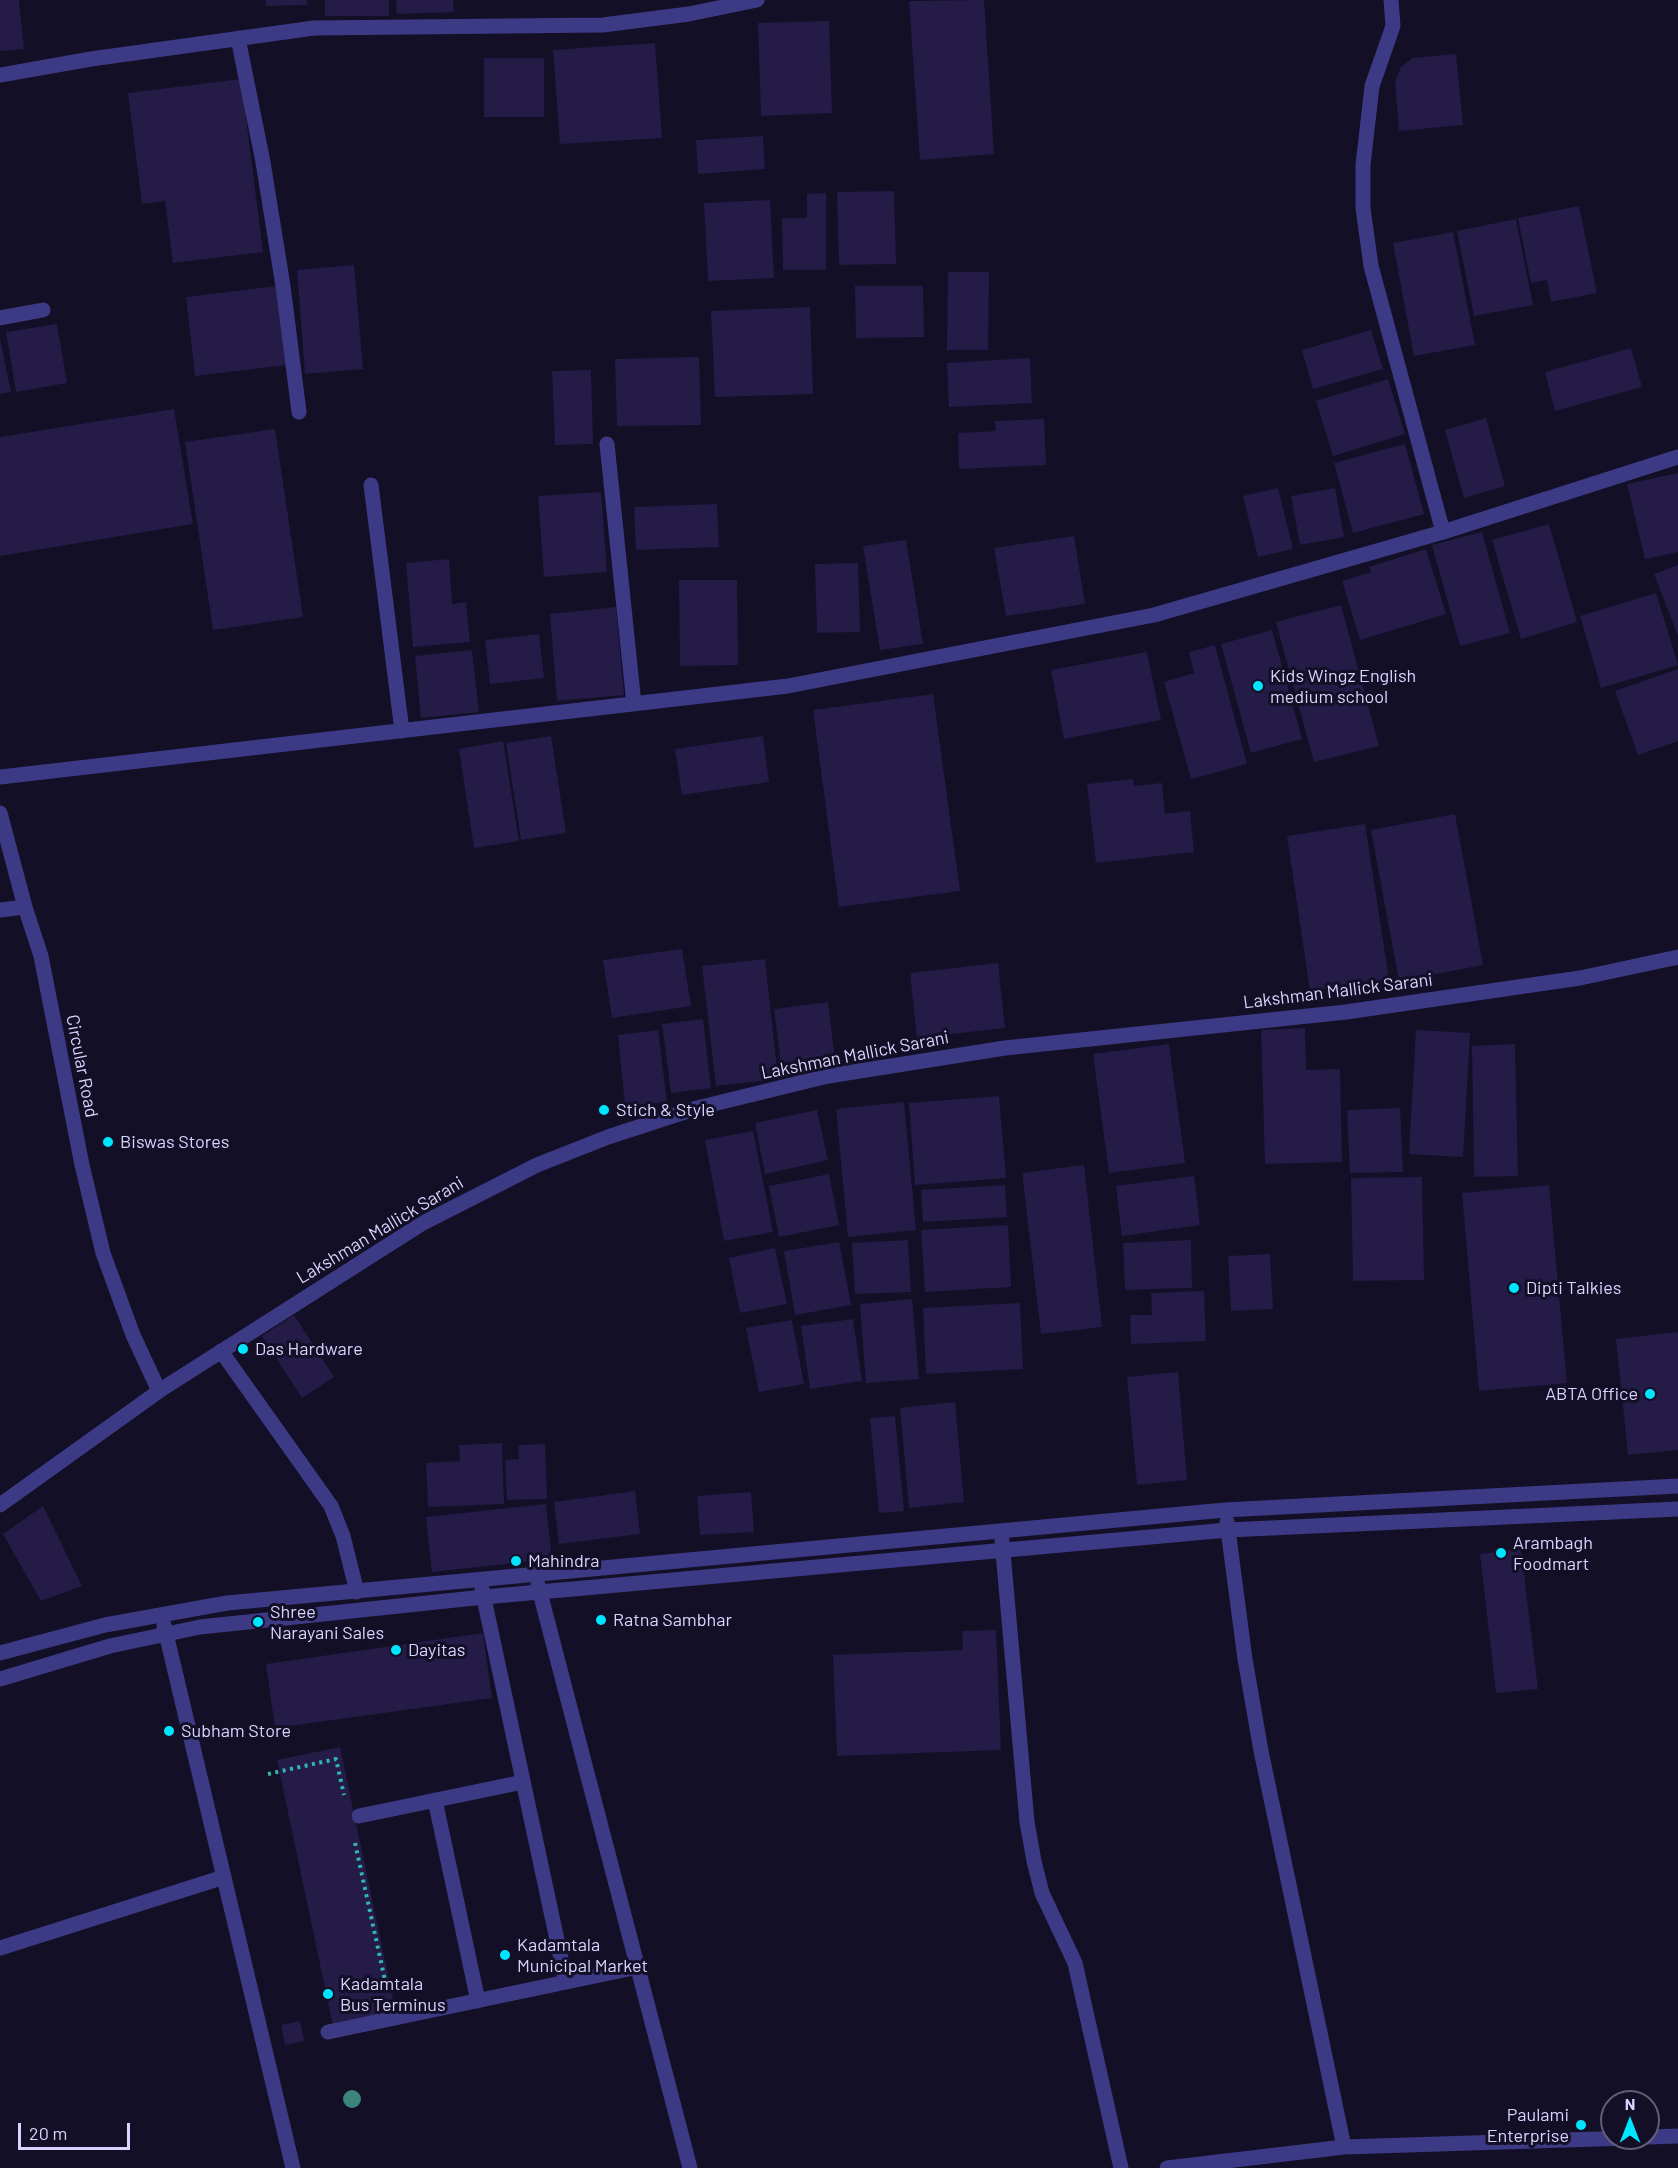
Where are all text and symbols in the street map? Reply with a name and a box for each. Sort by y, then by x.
place label: Kids Wingz English medium school [1270,665,1416,708]
marker: Kids Wingz English medium school [1251,679,1265,693]
street label: Lakshman Mallick Sarani [1242,969,1434,1013]
street label: Circular Road [61,1013,103,1119]
street label: Lakshman Mallick Sarani [759,1026,951,1084]
place label: Stich & Style [616,1099,715,1121]
marker: Stich & Style [597,1103,611,1117]
place label: Biswas Stores [120,1131,229,1153]
marker: Biswas Stores [101,1135,115,1149]
street label: Lakshman Mallick Sarani [293,1172,467,1288]
place label: Dipti Talkies [1526,1277,1621,1299]
marker: Dipti Talkies [1507,1281,1521,1295]
place label: Das Hardware [255,1338,363,1360]
marker: Das Hardware [236,1342,250,1356]
place label: ABTA Office [1545,1383,1638,1405]
marker: ABTA Office [1643,1387,1657,1401]
place label: Arambagh Foodmart [1513,1532,1593,1574]
marker: Arambagh Foodmart [1494,1546,1508,1560]
place label: Mahindra [528,1550,599,1572]
marker: Mahindra [509,1554,523,1568]
place label: Shree Narayani Sales [270,1601,384,1644]
place label: Ratna Sambhar [613,1609,732,1631]
marker: Ratna Sambhar [594,1613,608,1627]
marker: Shree Narayani Sales [251,1615,265,1629]
place label: Dayitas [408,1639,465,1661]
marker: Dayitas [389,1643,403,1657]
place label: Subham Store [181,1720,291,1742]
marker: Subham Store [162,1724,176,1738]
place label: Kadamtala Municipal Market [517,1934,648,1976]
marker: Kadamtala Municipal Market [498,1948,512,1962]
place label: Kadamtala Bus Terminus [340,1973,446,2016]
marker: Kadamtala Bus Terminus [321,1987,335,2001]
north arrow [1600,2090,1660,2150]
text: N [1625,2094,1635,2113]
place label: Paulami Enterprise [1487,2104,1569,2146]
scale bar [21,2111,134,2149]
marker: Paulami Enterprise [1574,2118,1588,2132]
text: 20 m [29,2122,67,2144]

